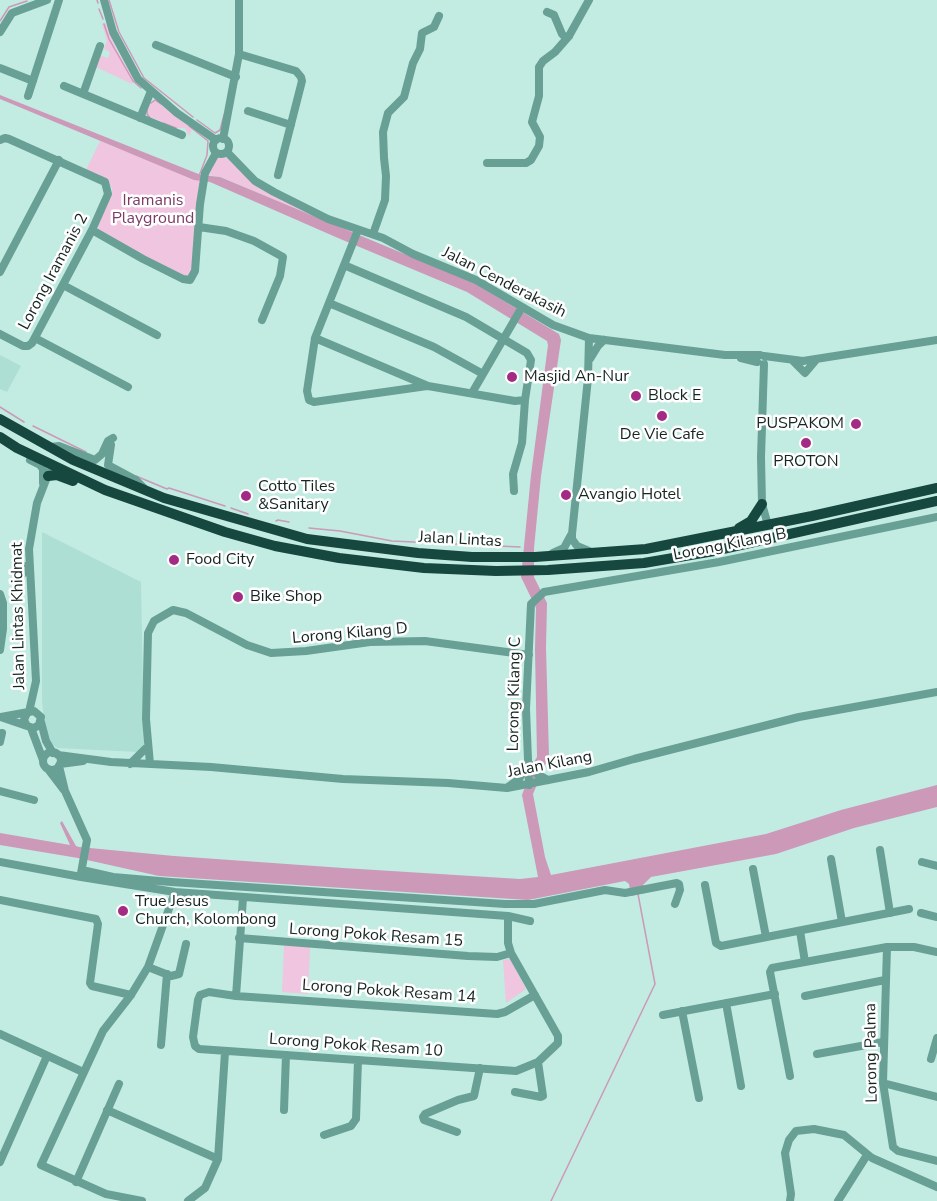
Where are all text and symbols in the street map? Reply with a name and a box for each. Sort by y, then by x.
park label: Iramanis Playground [112,191,194,229]
street label: Lorong Iramanis 2 [15,210,93,334]
street label: Jalan Cenderakasih [439,243,569,323]
place label: Masjid An-Nur [524,367,629,387]
marker: Masjid An-Nur [505,370,519,384]
place label: Block E [648,386,701,406]
marker: Block E [629,389,643,403]
marker: De Vie Cafe [655,409,669,423]
place label: PUSPAKOM [756,414,844,434]
marker: PUSPAKOM [849,417,863,431]
place label: De Vie Cafe [620,425,704,445]
marker: PROTON [799,436,813,450]
place label: PROTON [773,452,839,472]
place label: Cotto Tiles &Sanitary [258,477,335,515]
place label: Avangio Hotel [578,485,681,505]
marker: Avangio Hotel [559,488,573,502]
marker: Cotto Tiles &Sanitary [239,489,253,503]
street label: Lorong Kilang B [672,525,788,565]
street label: Jalan Lintas [418,528,502,552]
street label: Jalan Lintas Khidmat [8,542,30,690]
place label: Food City [186,550,254,570]
marker: Food City [167,553,181,567]
place label: Bike Shop [250,587,322,607]
marker: Bike Shop [231,590,245,604]
street label: Lorong Kilang D [291,619,409,649]
street label: Lorong Kilang C [504,636,526,752]
street label: Jalan Kilang [506,747,594,783]
place label: True Jesus Church, Kolombong [135,892,276,930]
marker: True Jesus Church, Kolombong [116,904,130,918]
street label: Lorong Pokok Resam 15 [288,920,464,952]
street label: Lorong Pokok Resam 14 [301,976,477,1008]
street label: Lorong Palma [862,1003,882,1103]
street label: Lorong Pokok Resam 10 [268,1030,444,1062]

